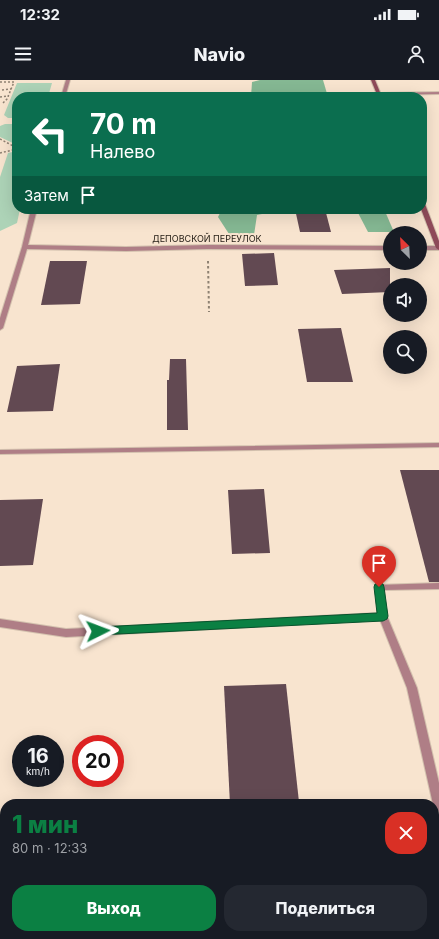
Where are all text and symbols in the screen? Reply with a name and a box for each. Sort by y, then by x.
text: 12:32 [20,5,60,24]
icon: menu [12,43,34,65]
icon: person [405,43,427,65]
text: Navio [194,44,245,65]
text: 70 m [90,107,157,141]
icon: left [24,108,76,160]
text: Налево [90,141,155,162]
icon: arrive [77,184,99,206]
text: Затем [24,186,69,205]
north arrow [383,226,427,270]
map controls [383,226,427,374]
street label: ДЕПОВСКОЙ ПЕРЕУЛОК [152,232,262,244]
button: sound [383,278,427,322]
button: search [383,330,427,374]
pin [362,546,396,587]
icon: arrive [368,552,390,574]
position arrow [77,610,119,652]
speed limit sign: 20 [72,735,124,787]
text: 16 [27,744,49,768]
text: km/h [26,765,50,777]
text: 1 мин [12,810,78,839]
button: close [385,812,427,854]
text: 80 m · 12:33 [12,840,87,856]
button: Выход [12,885,216,931]
button: Поделиться [224,885,427,931]

